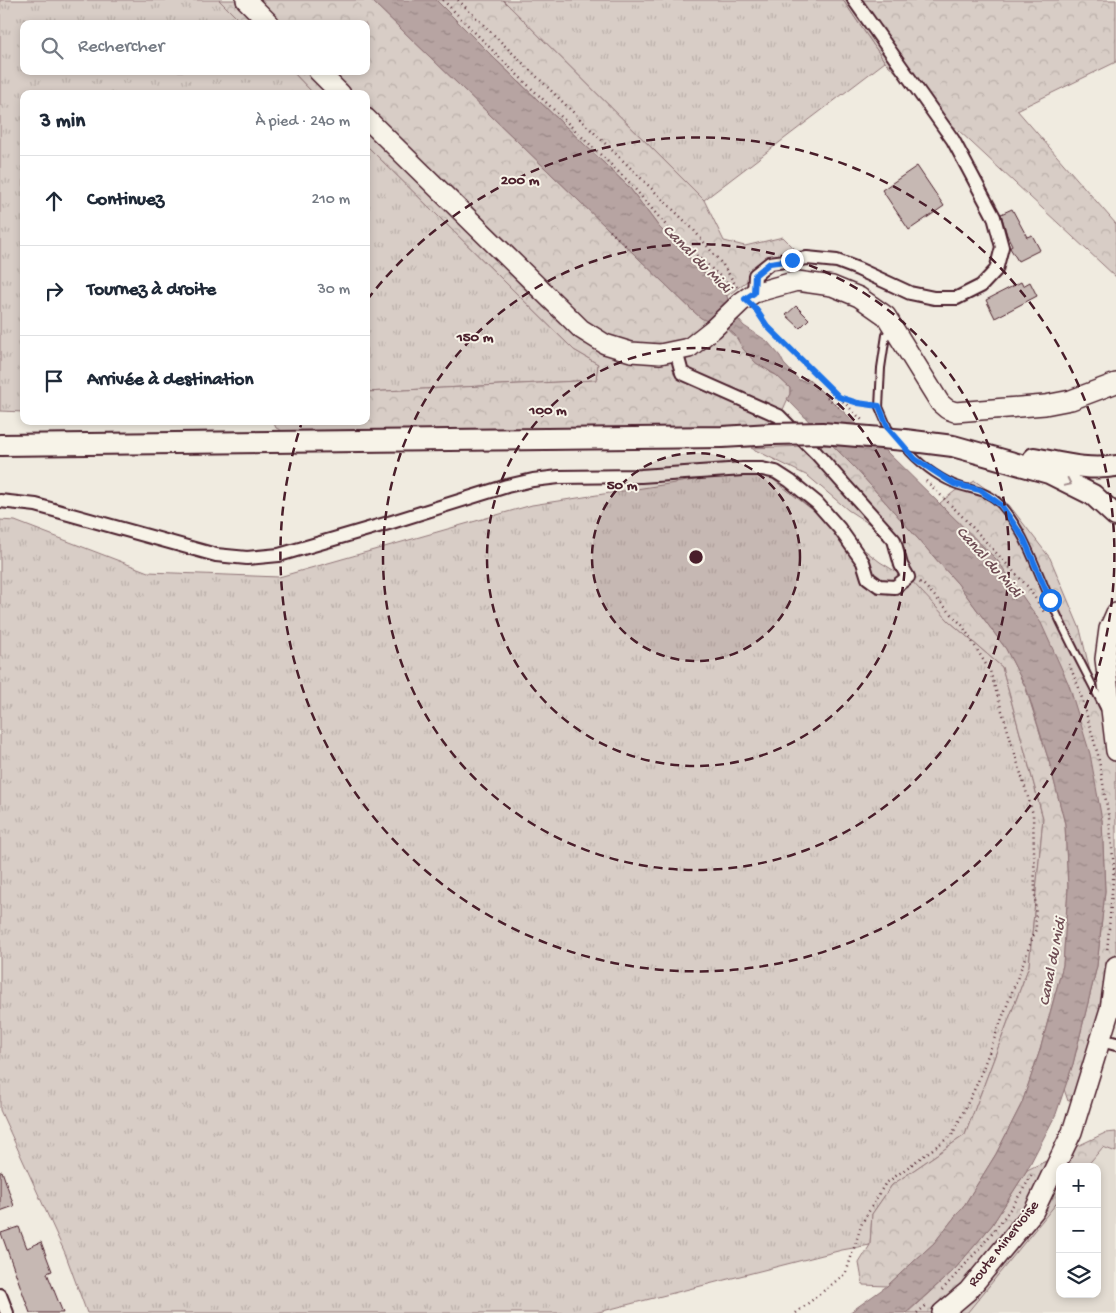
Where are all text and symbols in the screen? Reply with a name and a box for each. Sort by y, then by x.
search box [20,20,370,75]
icon: search [38,34,66,62]
text: Rechercher [78,36,164,59]
text: 3 min [40,110,85,135]
text: À pied · 240 m [256,113,350,132]
text: 200 m [501,172,540,190]
icon: ahead [40,187,68,215]
text: Continuez [87,189,164,212]
text: 210 m [311,191,350,210]
water label: Canal du Midi [658,222,735,299]
route end [781,249,804,272]
icon: right [40,277,68,305]
text: Tournez à droite [87,279,216,302]
text: 30 m [317,281,350,300]
text: 150 m [456,329,494,347]
icon: arrive [40,367,68,395]
text: Arrivée à destination [87,369,253,392]
text: 100 m [528,402,567,420]
text: 50 m [607,477,638,495]
one-way arrow [1063,477,1072,487]
water label: Canal du Midi [951,523,1026,604]
centre of rings [687,548,705,566]
route start [1039,589,1062,612]
water label: Canal du Midi [1036,915,1072,1008]
map controls [1056,1163,1101,1298]
button: + [1056,1163,1101,1208]
street label: Route Minervoise [965,1197,1044,1291]
button: − [1056,1208,1101,1253]
button: layers [1056,1253,1101,1298]

